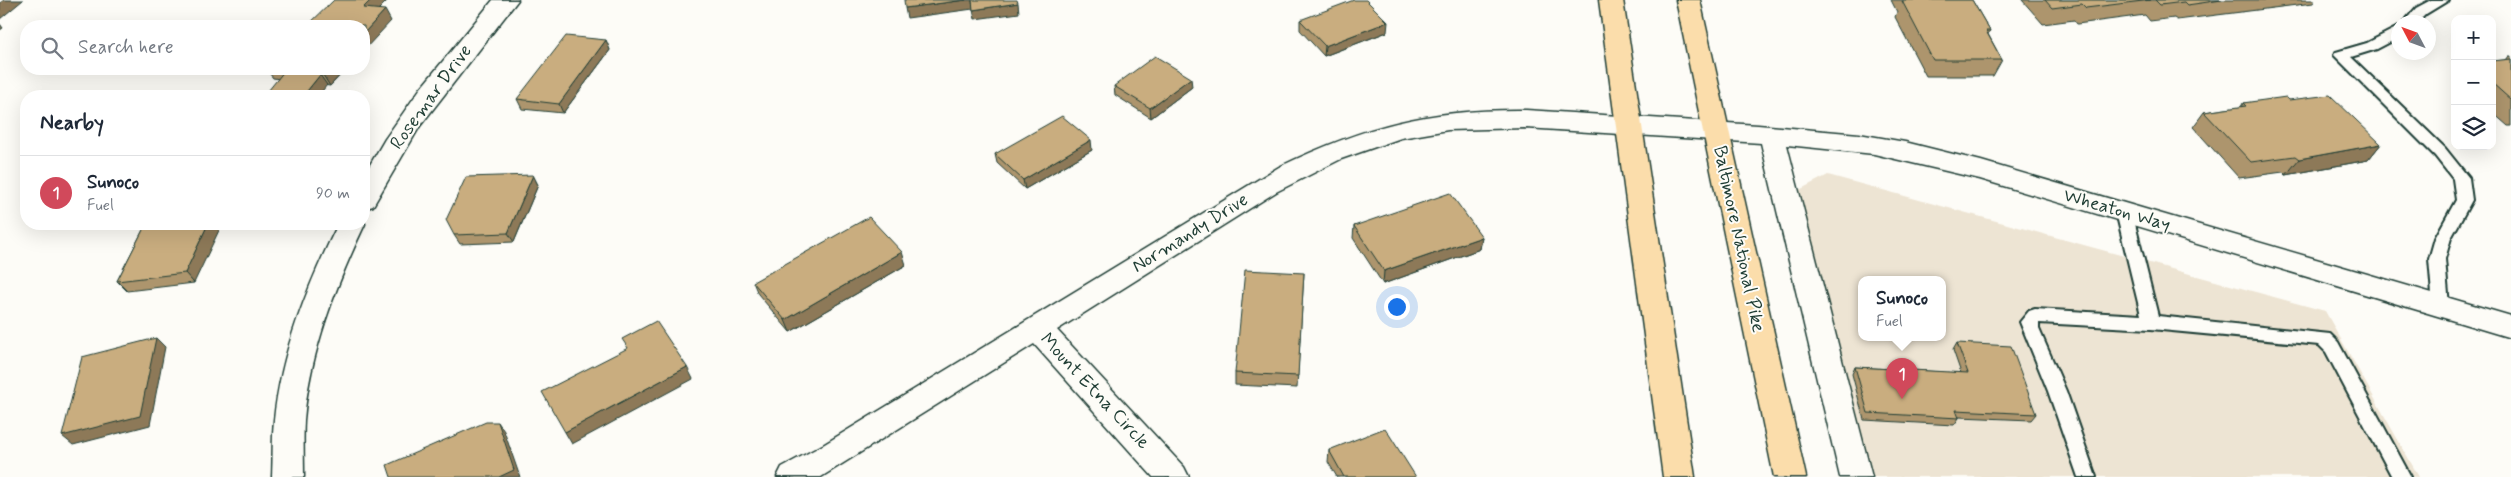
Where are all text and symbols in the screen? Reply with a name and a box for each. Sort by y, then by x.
north arrow [2391,15,2436,60]
map controls [2451,15,2496,150]
button: + [2451,15,2496,60]
search box [20,20,370,75]
icon: search [38,34,66,62]
text: Search here [78,35,174,60]
street label: Rosemar Drive [384,39,478,155]
button: − [2451,60,2496,105]
button: layers [2451,105,2496,150]
text: Nearby [40,109,104,137]
street label: Baltimore National Pike [1707,144,1771,334]
text: Sunoco [87,170,139,195]
text: 1 [52,183,60,204]
text: 90 m [316,183,350,204]
street label: Wheaton Way [2061,183,2173,237]
street label: Normandy Drive [1127,187,1253,279]
text: Fuel [87,195,114,216]
popup [1858,276,1946,341]
text: Sunoco [1876,286,1928,311]
your location [1384,294,1410,320]
text: Fuel [1876,311,1903,332]
street label: Mount Etna Circle [1034,327,1156,455]
pin: 1 [1886,358,1918,399]

